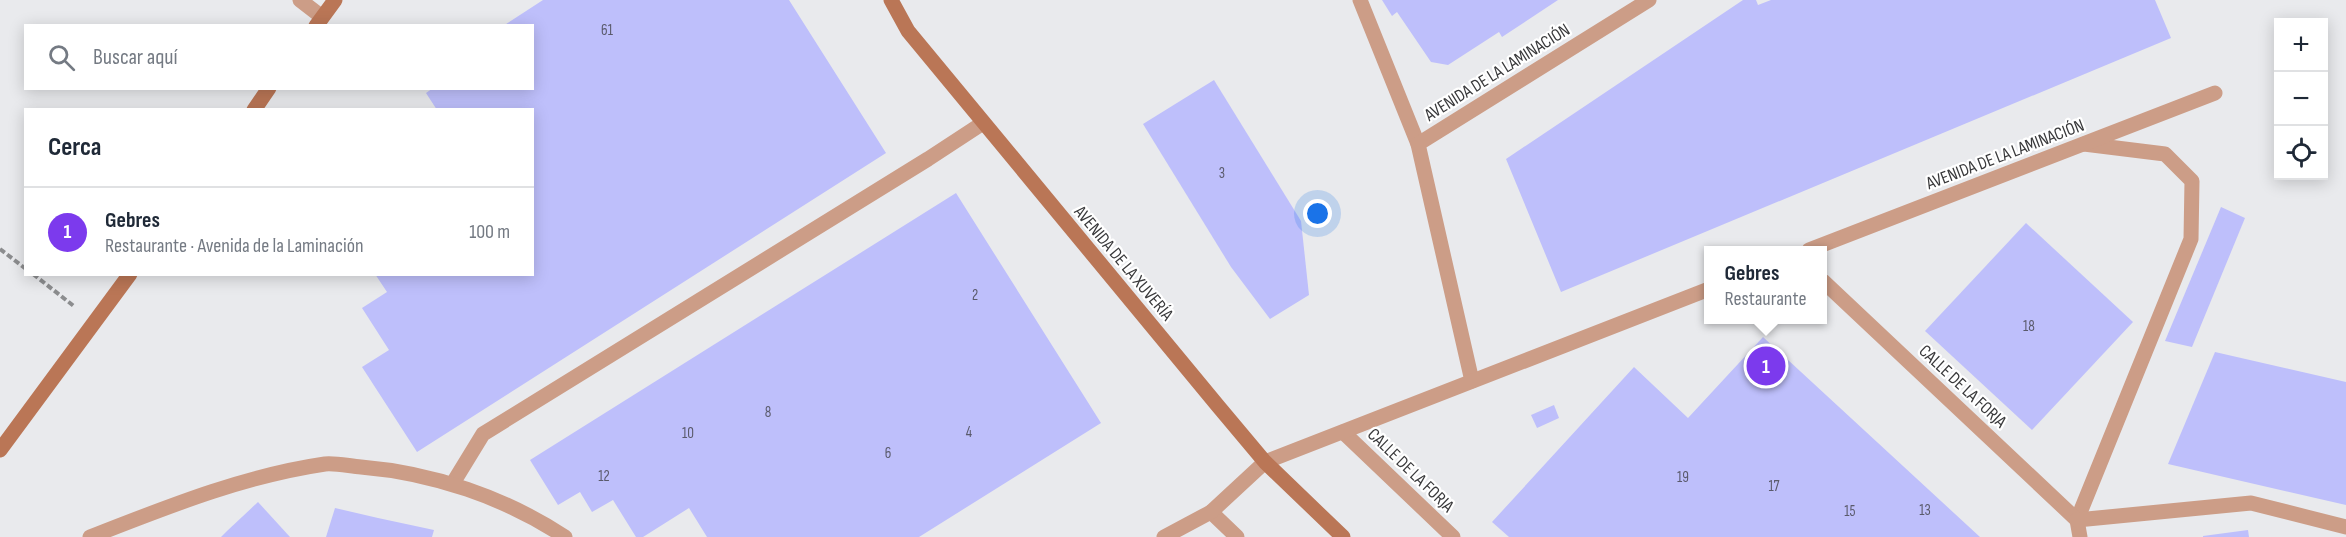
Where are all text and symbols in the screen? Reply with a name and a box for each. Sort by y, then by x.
map controls [2274,18,2328,180]
button: + [2274,18,2328,72]
street label: AVENIDA DE LA LAMINACIÓN [1420,19,1574,126]
house number: 61 [601,21,614,40]
search box [24,24,534,90]
icon: search [45,41,78,74]
text: Buscar aquí [93,44,178,71]
button: − [2274,72,2328,126]
street label: AVENIDA DE LA LAMINACIÓN [1922,115,2087,195]
button: locate [2274,126,2328,180]
text: Cerca [48,132,101,163]
house number: 3 [1219,164,1225,183]
your location [1303,199,1332,228]
street label: AVENIDA DE LA XUVERÍA [1069,201,1178,325]
text: Gebres [105,207,160,234]
text: 1 [64,220,71,244]
text: 100 m [469,220,510,244]
text: Restaurante · Avenida de la Laminación [105,234,364,258]
popup [1704,246,1827,324]
text: Gebres [1724,260,1779,287]
house number: 2 [972,286,978,305]
text: Restaurante [1724,287,1807,311]
house number: 18 [2023,317,2035,336]
street label: CALLE DE LA FORJA [1915,340,2011,432]
pin: 1 [1746,344,1786,388]
house number: 8 [765,403,771,422]
house number: 4 [966,423,972,442]
house number: 10 [682,424,694,443]
street label: CALLE DE LA FORJA [1363,424,1458,517]
house number: 6 [885,444,891,463]
house number: 12 [598,467,610,486]
house number: 19 [1677,468,1689,487]
house number: 17 [1768,477,1780,496]
house number: 13 [1919,501,1931,520]
house number: 15 [1844,502,1856,521]

